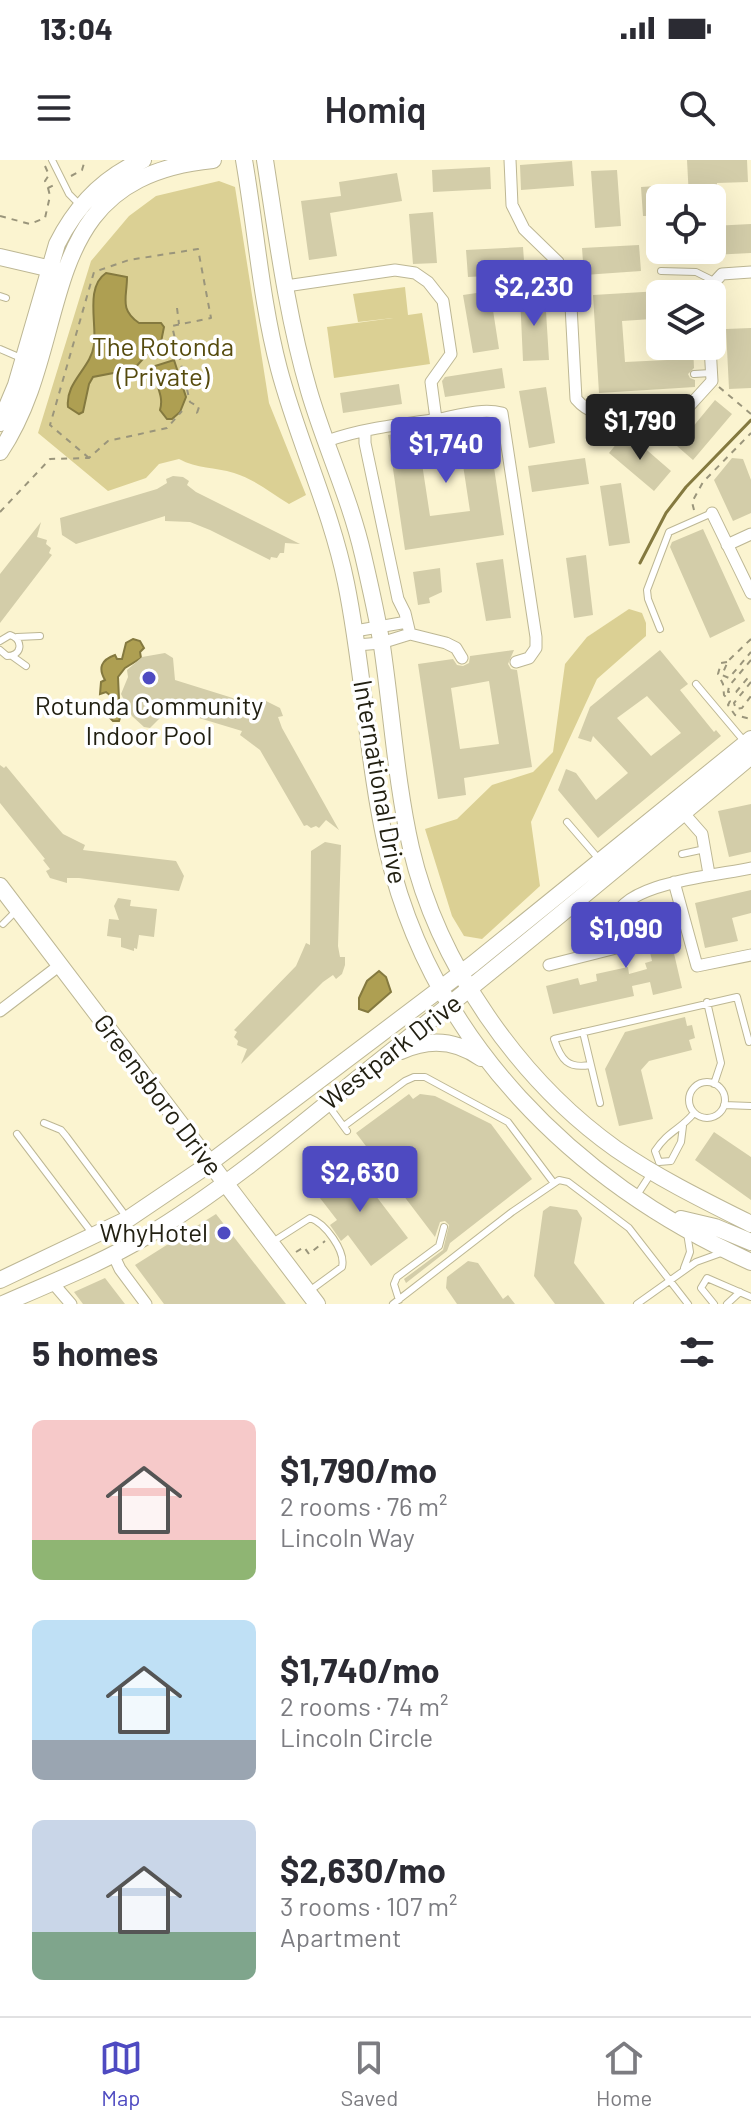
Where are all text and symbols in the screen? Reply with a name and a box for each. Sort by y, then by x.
text: 13:04 [40,10,113,46]
icon: menu [32,86,76,130]
icon: search [675,86,719,130]
text: Homiq [324,87,427,130]
map controls [646,184,726,360]
button: locate [646,184,726,264]
pin: $2,230 [469,260,599,328]
text: $2,230 [494,270,574,301]
button: layers [646,280,726,360]
park label: The Rotonda (Private) [92,330,234,391]
pin: $1,790 [575,394,705,462]
text: $1,790 [604,404,676,435]
pin: $1,740 [381,417,511,485]
text: $1,740 [409,427,483,458]
marker: Rotunda Community Indoor Pool [140,669,158,687]
street label: International Drive [348,677,415,886]
place label: Rotunda Community Indoor Pool [35,689,263,750]
pin: $1,090 [561,902,691,970]
text: $1,090 [589,912,663,943]
street label: Westpark Drive [313,986,467,1115]
street label: Greensboro Drive [88,1007,230,1181]
pin: $2,630 [295,1146,425,1214]
text: $2,630 [320,1156,400,1187]
place label: WhyHotel [99,1216,208,1247]
marker: WhyHotel [215,1224,233,1242]
icon: filters [675,1330,719,1374]
text: 5 homes [32,1332,158,1373]
text: $1,790/mo [280,1449,437,1490]
icon: home [96,1452,192,1548]
text: 2 rooms · 76 m² [280,1490,448,1521]
text: Lincoln Way [280,1521,415,1552]
text: $1,740/mo [280,1649,440,1690]
icon: home [96,1652,192,1748]
text: 2 rooms · 74 m² [280,1690,448,1721]
text: Lincoln Circle [280,1721,433,1752]
text: $2,630/mo [280,1849,446,1890]
icon: home [96,1852,192,1948]
text: 3 rooms · 107 m² [280,1890,457,1921]
text: Apartment [280,1921,401,1952]
tab: Map [99,2036,143,2110]
tab: Saved [341,2036,398,2110]
tab: Home [596,2036,652,2110]

